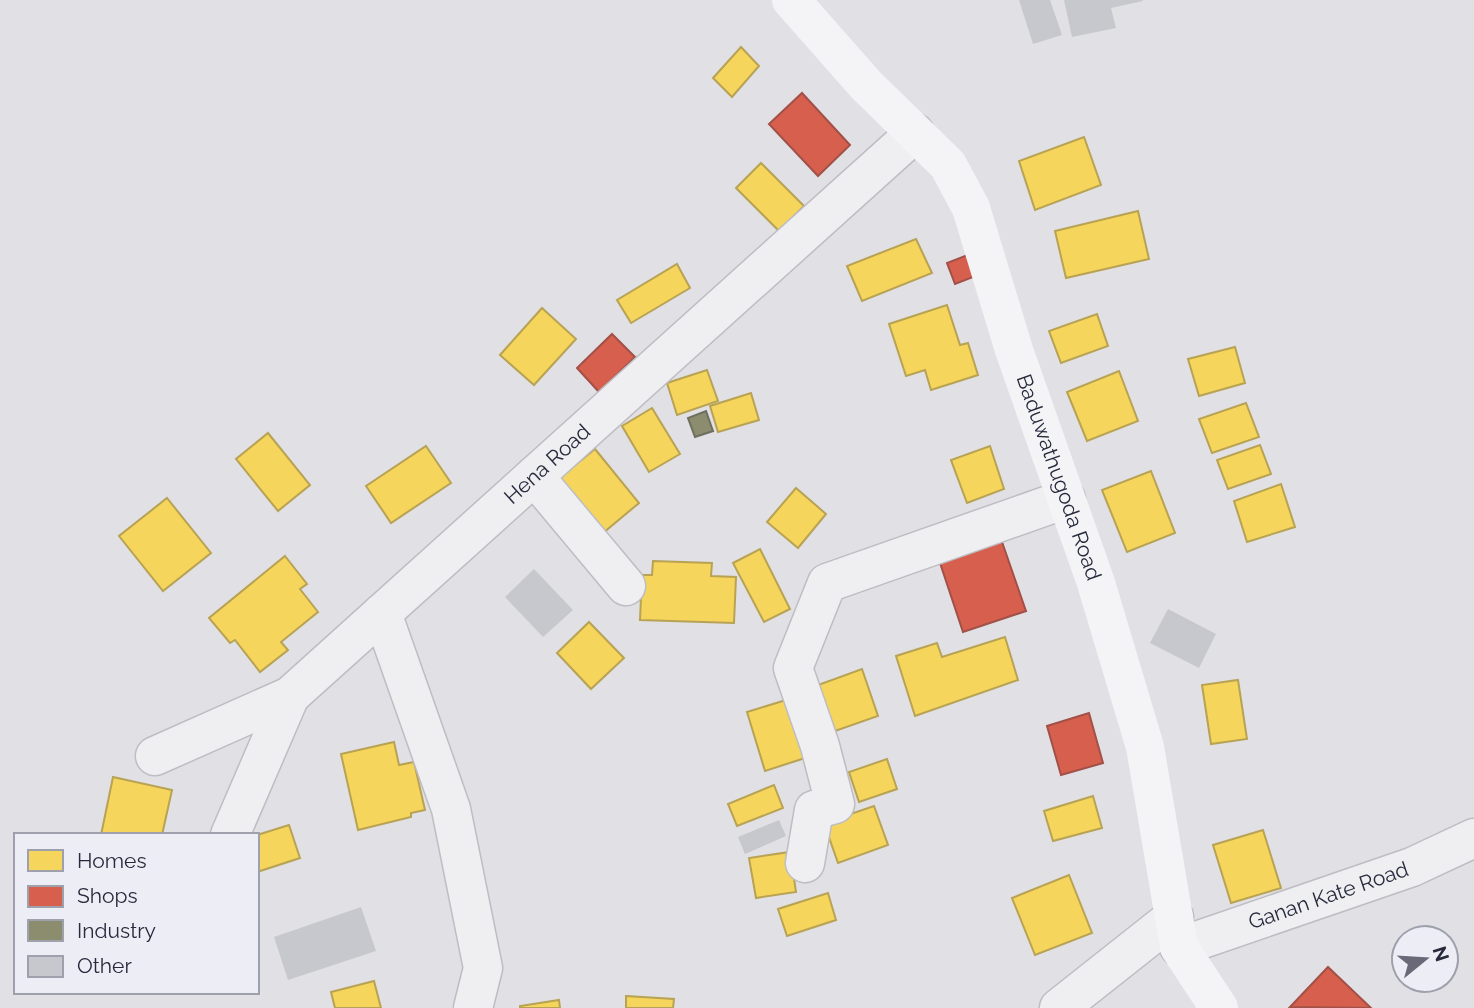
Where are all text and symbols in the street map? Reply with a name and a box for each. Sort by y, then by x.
street label: Baduwathugoda Road [1012,371,1107,583]
street label: Hena Road [499,419,595,509]
legend [14,833,259,994]
text: Homes [77,848,147,873]
street label: Ganan Kate Road [1245,856,1412,934]
text: Shops [77,883,138,908]
text: Industry [77,918,156,943]
north arrow [1390,924,1460,994]
text: N [1428,943,1454,964]
text: Other [77,953,132,978]

